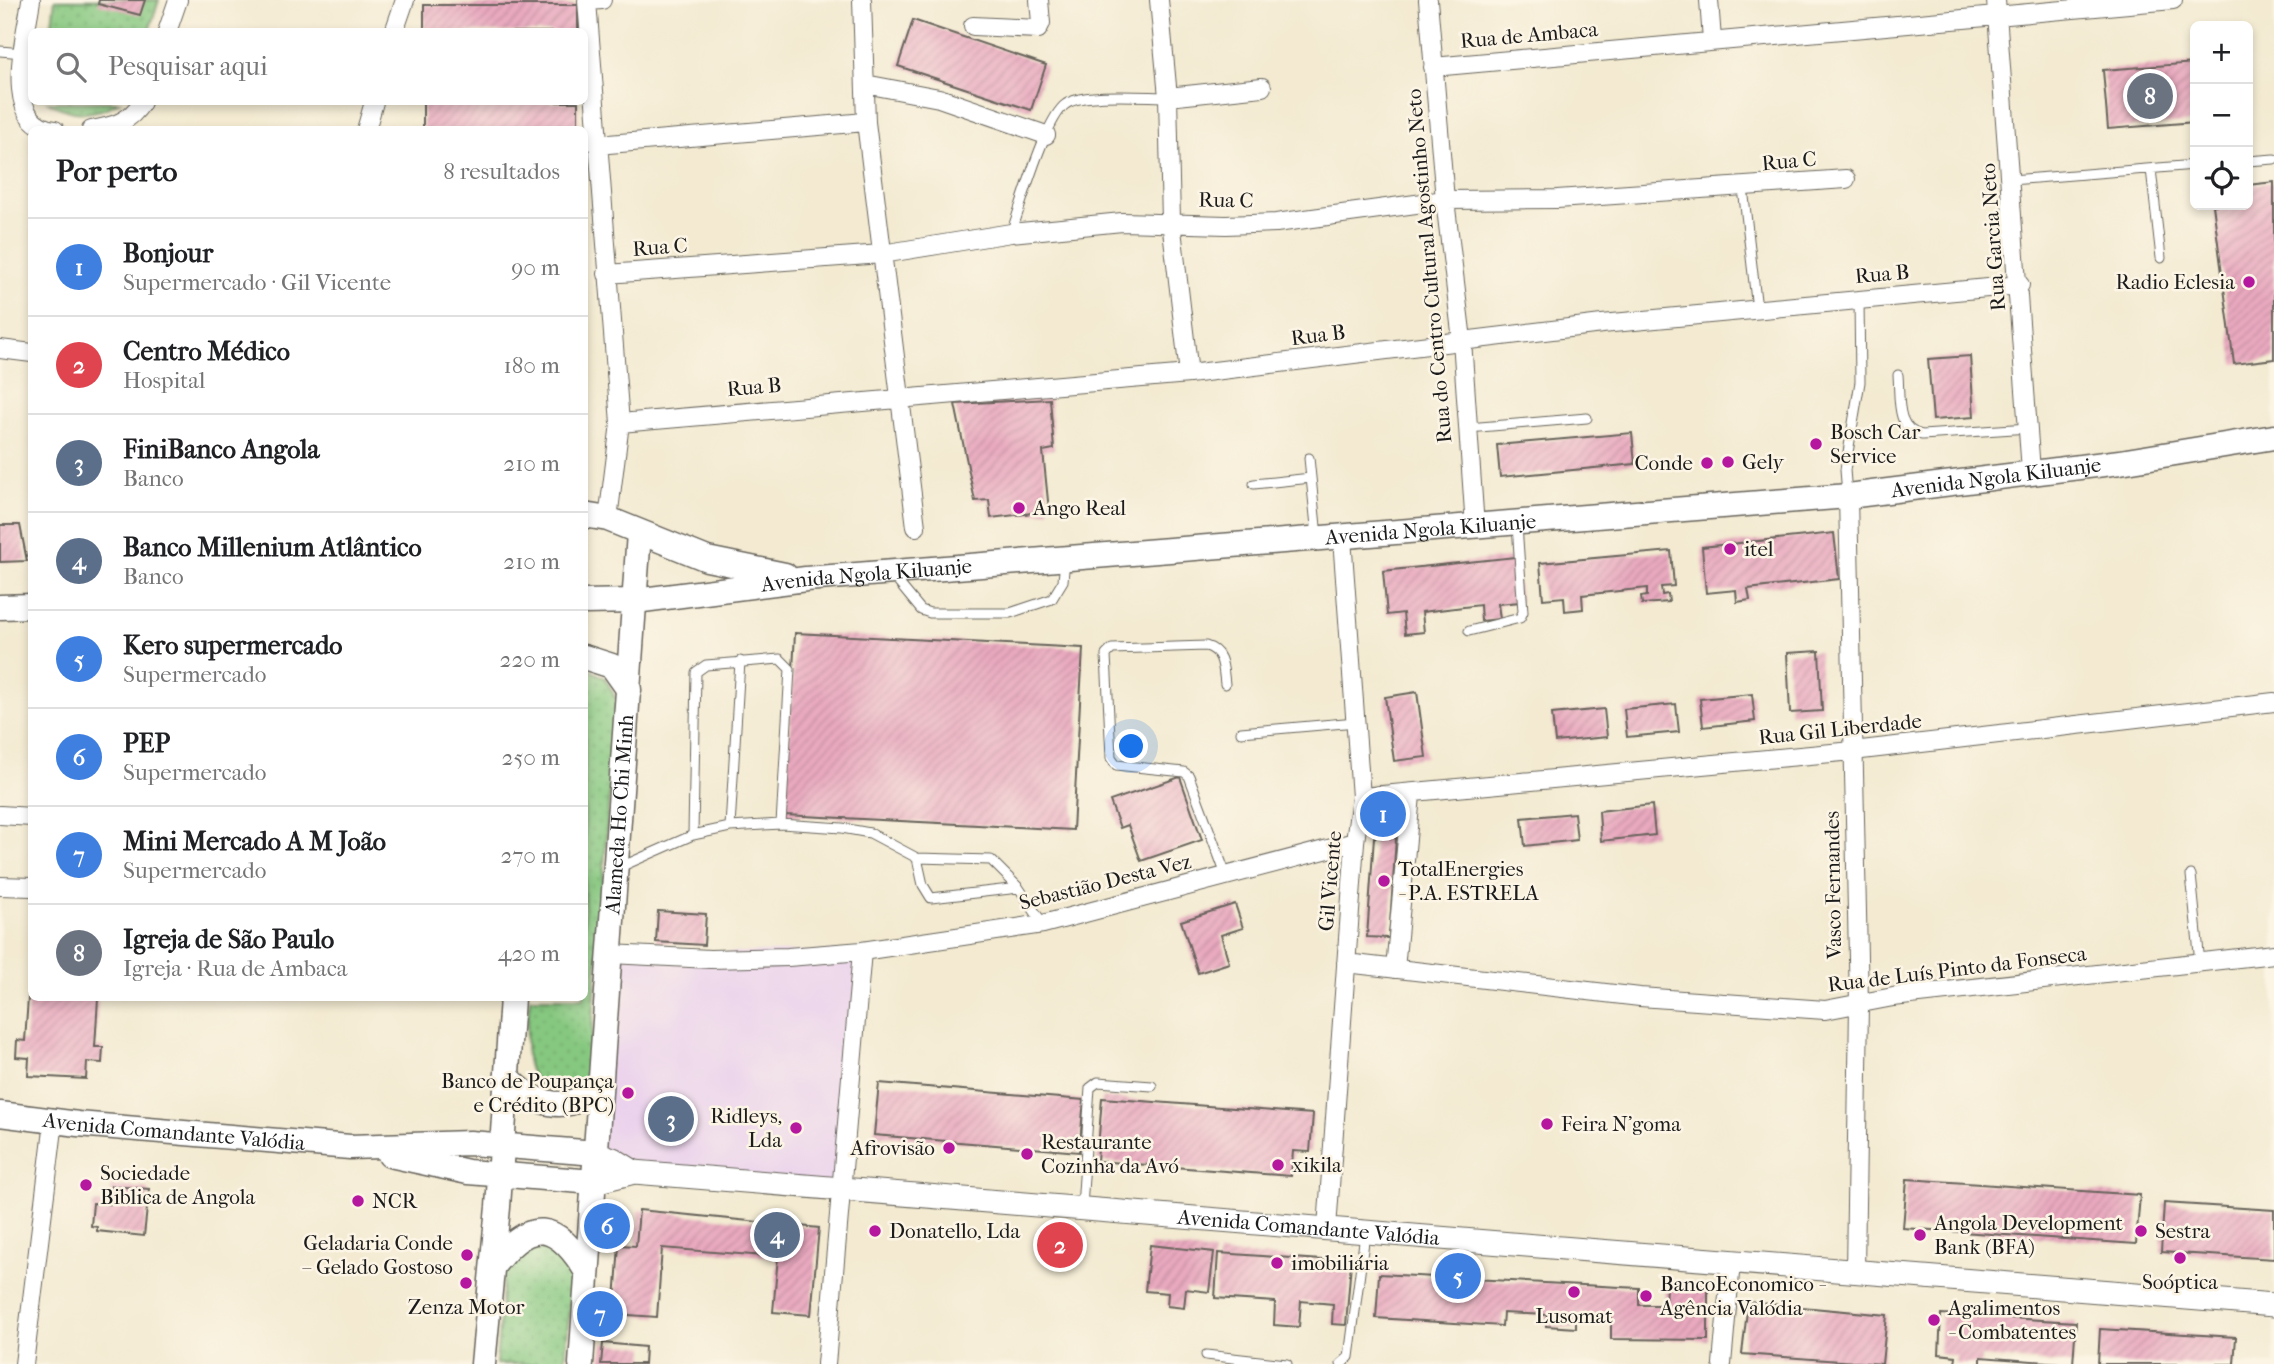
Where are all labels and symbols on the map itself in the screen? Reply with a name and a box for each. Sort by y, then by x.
street label: Rua de Ambaca [1459,17,1599,53]
pin: 8 [2127,70,2173,122]
street label: Rua do Centro Cultural Agostinho Neto [1402,88,1456,444]
street label: Rua C [1760,147,1818,175]
street label: Rua Garcia Neto [1976,162,2010,312]
street label: Rua C [1198,188,1254,212]
street label: Rua C [632,233,688,261]
street label: Rua B [1854,260,1910,288]
place label: Radio Eclesia [2115,270,2235,294]
marker: Radio Eclesia [2241,274,2257,290]
street label: Rua B [1289,320,1347,350]
street label: Rua B [726,373,782,401]
place label: Bosch Car Service [1830,420,1920,468]
marker: Bosch Car Service [1808,436,1824,452]
place label: Gely [1742,450,1785,474]
place label: Conde [1634,451,1693,475]
street label: Avenida Ngola Kiluanje [1889,452,2103,503]
marker: Gely [1720,454,1736,470]
marker: Conde [1699,455,1715,471]
place label: Ango Real [1032,496,1126,520]
marker: Ango Real [1011,500,1027,516]
street label: Avenida Ngola Kiluanje [1323,509,1537,550]
place label: itel [1744,537,1774,561]
marker: itel [1722,541,1738,557]
street label: Avenida Ngola Kiluanje [759,554,973,597]
street label: Rua Gil Liberdade [1757,708,1923,750]
street label: Alameda Ho Chi Minh [600,713,638,916]
your location [1114,729,1148,763]
pin: 1 [1360,788,1406,840]
street label: Vasco Fernandes [1820,810,1846,960]
street label: Gil Vicente [1314,830,1346,932]
street label: Sebastião Desta Vez [1017,849,1193,915]
place label: TotalEnergies - P.A. ESTRELA [1398,857,1539,905]
marker: TotalEnergies - P.A. ESTRELA [1376,873,1392,889]
street label: Rua de Luís Pinto da Fonseca [1826,941,2088,997]
place label: Banco de Poupança e Crédito (BPC) [441,1069,614,1117]
marker: Banco de Poupança e Crédito (BPC) [620,1085,636,1101]
pin: 3 [648,1093,694,1145]
place label: Ridleys, Lda [710,1104,782,1152]
street label: Avenida Comandante Valódia [41,1108,306,1155]
place label: Feira N'goma [1561,1112,1681,1136]
marker: Feira N'goma [1539,1116,1555,1132]
marker: Ridleys, Lda [788,1120,804,1136]
place label: Restaurante Cozinha da Avó [1041,1130,1179,1178]
place label: Afrovisão [850,1136,935,1160]
marker: Afrovisão [941,1140,957,1156]
marker: Restaurante Cozinha da Avó [1019,1146,1035,1162]
place label: xikila [1292,1153,1342,1177]
marker: xikila [1270,1157,1286,1173]
place label: Sociedade Biblica de Angola [100,1161,255,1209]
marker: Sociedade Biblica de Angola [78,1177,94,1193]
place label: NCR [372,1189,418,1213]
marker: NCR [350,1193,366,1209]
pin: 6 [584,1200,630,1252]
street label: Avenida Comandante Valódia [1176,1205,1441,1250]
pin: 4 [754,1209,800,1261]
place label: Angola Development Bank (BFA) [1933,1211,2123,1259]
place label: Donatello, Lda [889,1219,1020,1243]
pin: 2 [1037,1219,1083,1271]
place label: Sestra [2155,1219,2210,1243]
marker: Donatello, Lda [867,1223,883,1239]
marker: Sestra [2133,1223,2149,1239]
marker: Angola Development Bank (BFA) [1912,1227,1928,1243]
place label: Geladaria Conde – Gelado Gostoso [302,1231,453,1279]
marker: Geladaria Conde – Gelado Gostoso [459,1247,475,1263]
pin: 5 [1435,1250,1481,1302]
marker: Soóptica [2172,1250,2188,1266]
place label: imobiliária [1291,1251,1389,1275]
marker: imobiliária [1269,1255,1285,1271]
place label: Soóptica [2142,1270,2218,1294]
place label: BancoEconomico - Agência Valódia [1659,1272,1826,1320]
marker: Zenza Motor [458,1275,474,1291]
marker: Lusomat [1566,1284,1582,1300]
pin: 7 [577,1288,623,1340]
marker: BancoEconomico - Agência Valódia [1638,1288,1654,1304]
place label: Zenza Motor [408,1295,524,1319]
place label: Agalimentos - Combatentes [1947,1296,2077,1344]
place label: Lusomat [1535,1304,1613,1328]
marker: Agalimentos - Combatentes [1926,1312,1942,1328]

